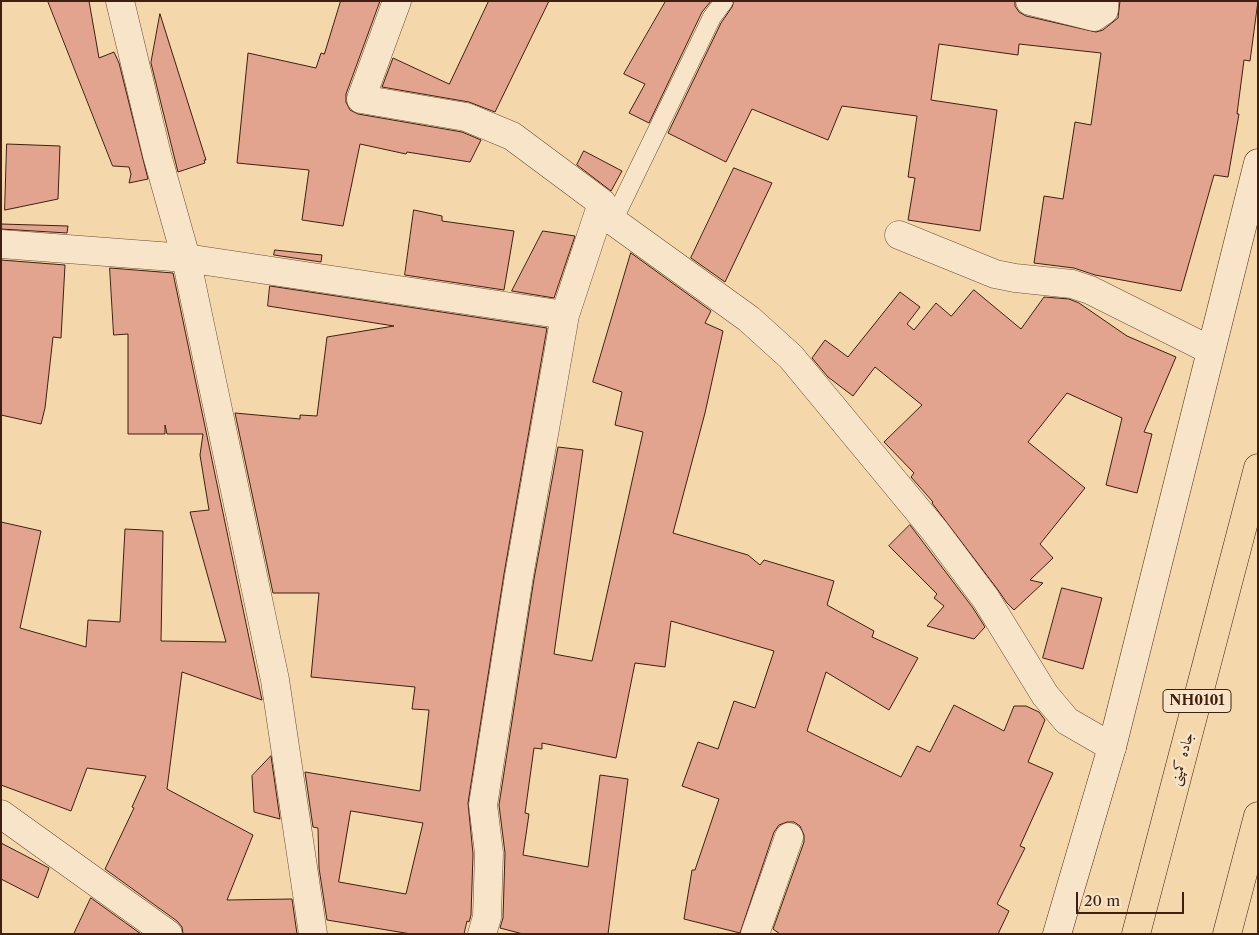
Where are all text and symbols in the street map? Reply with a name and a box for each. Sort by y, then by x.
road number: NH0101 [1163,689,1231,712]
street label: جاده کمپنی [1166,730,1198,788]
scale bar [1079,882,1186,914]
text: 20 m [1084,891,1120,910]

